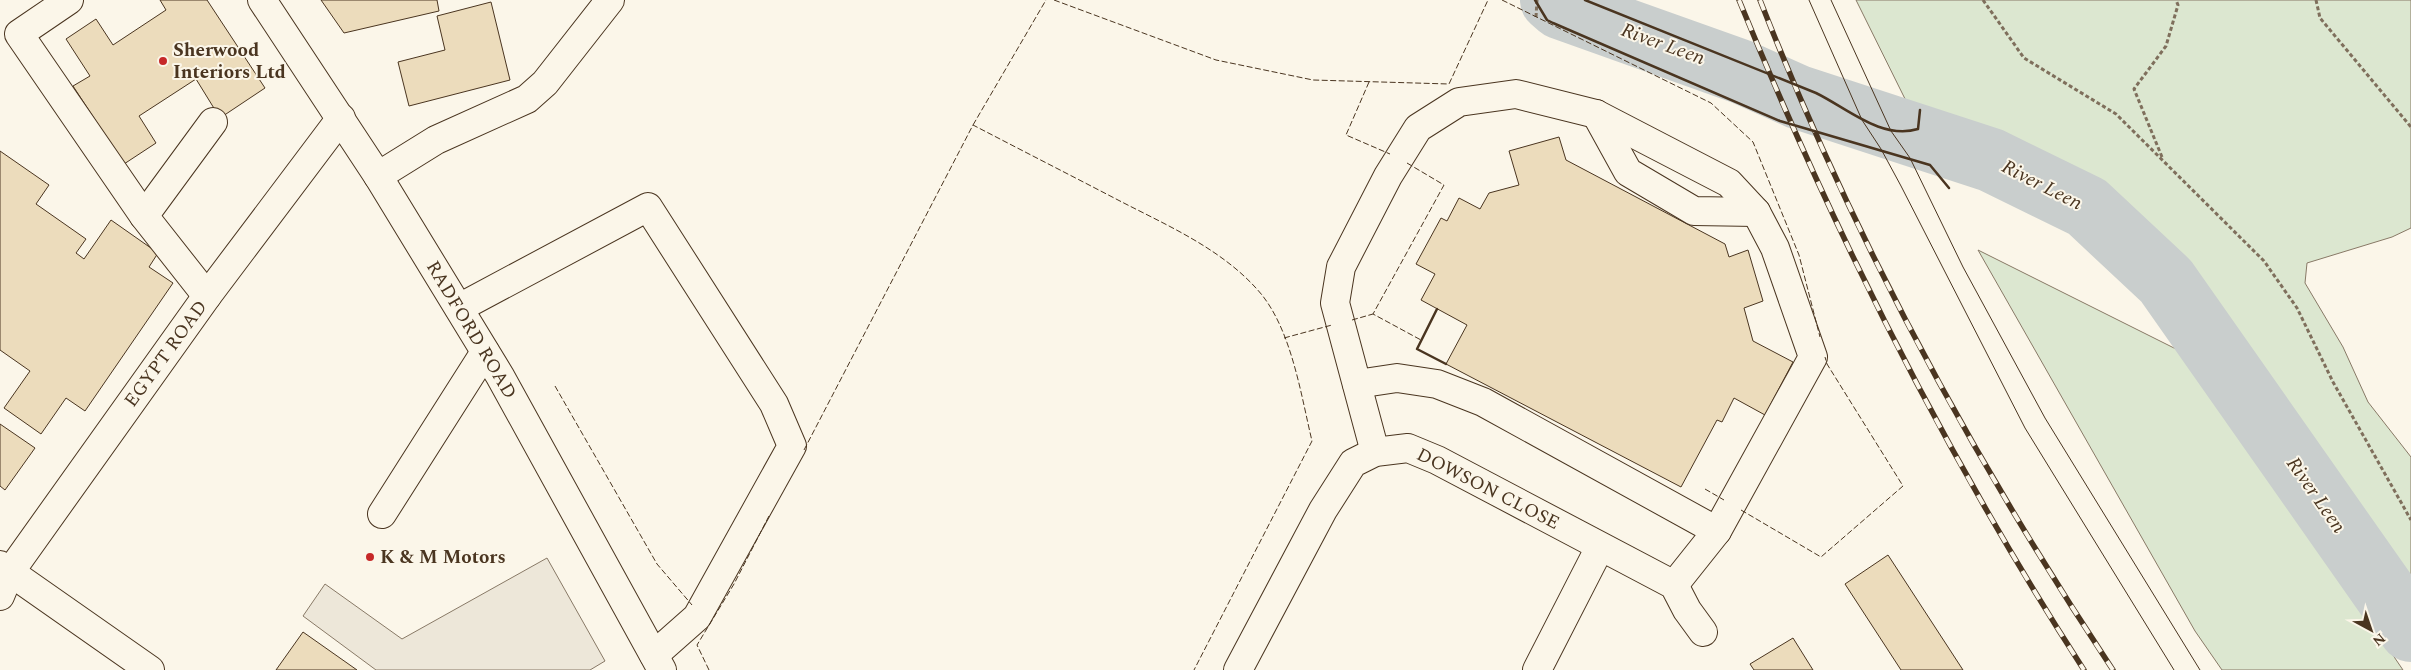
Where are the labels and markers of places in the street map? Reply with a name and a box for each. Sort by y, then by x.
place label: Sherwood Interiors Ltd [173,36,286,87]
marker: Sherwood Interiors Ltd [157,55,169,67]
place label: K & M Motors [380,543,506,572]
marker: K & M Motors [364,551,376,563]

